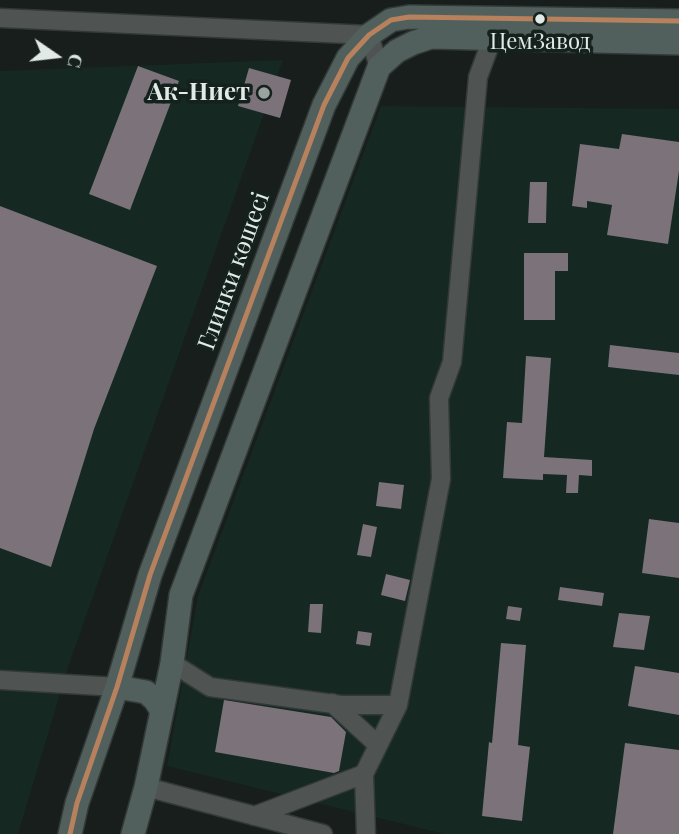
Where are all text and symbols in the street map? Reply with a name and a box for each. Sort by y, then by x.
marker: ЦемЗавод [533,12,547,26]
north arrow [21,21,91,91]
place label: ЦемЗавод [490,29,590,55]
text: С [62,51,91,71]
place label: Ак-Ниет [147,79,250,107]
marker: Ак-Ниет [256,85,272,101]
street label: Глинки көшесі [192,188,276,354]

